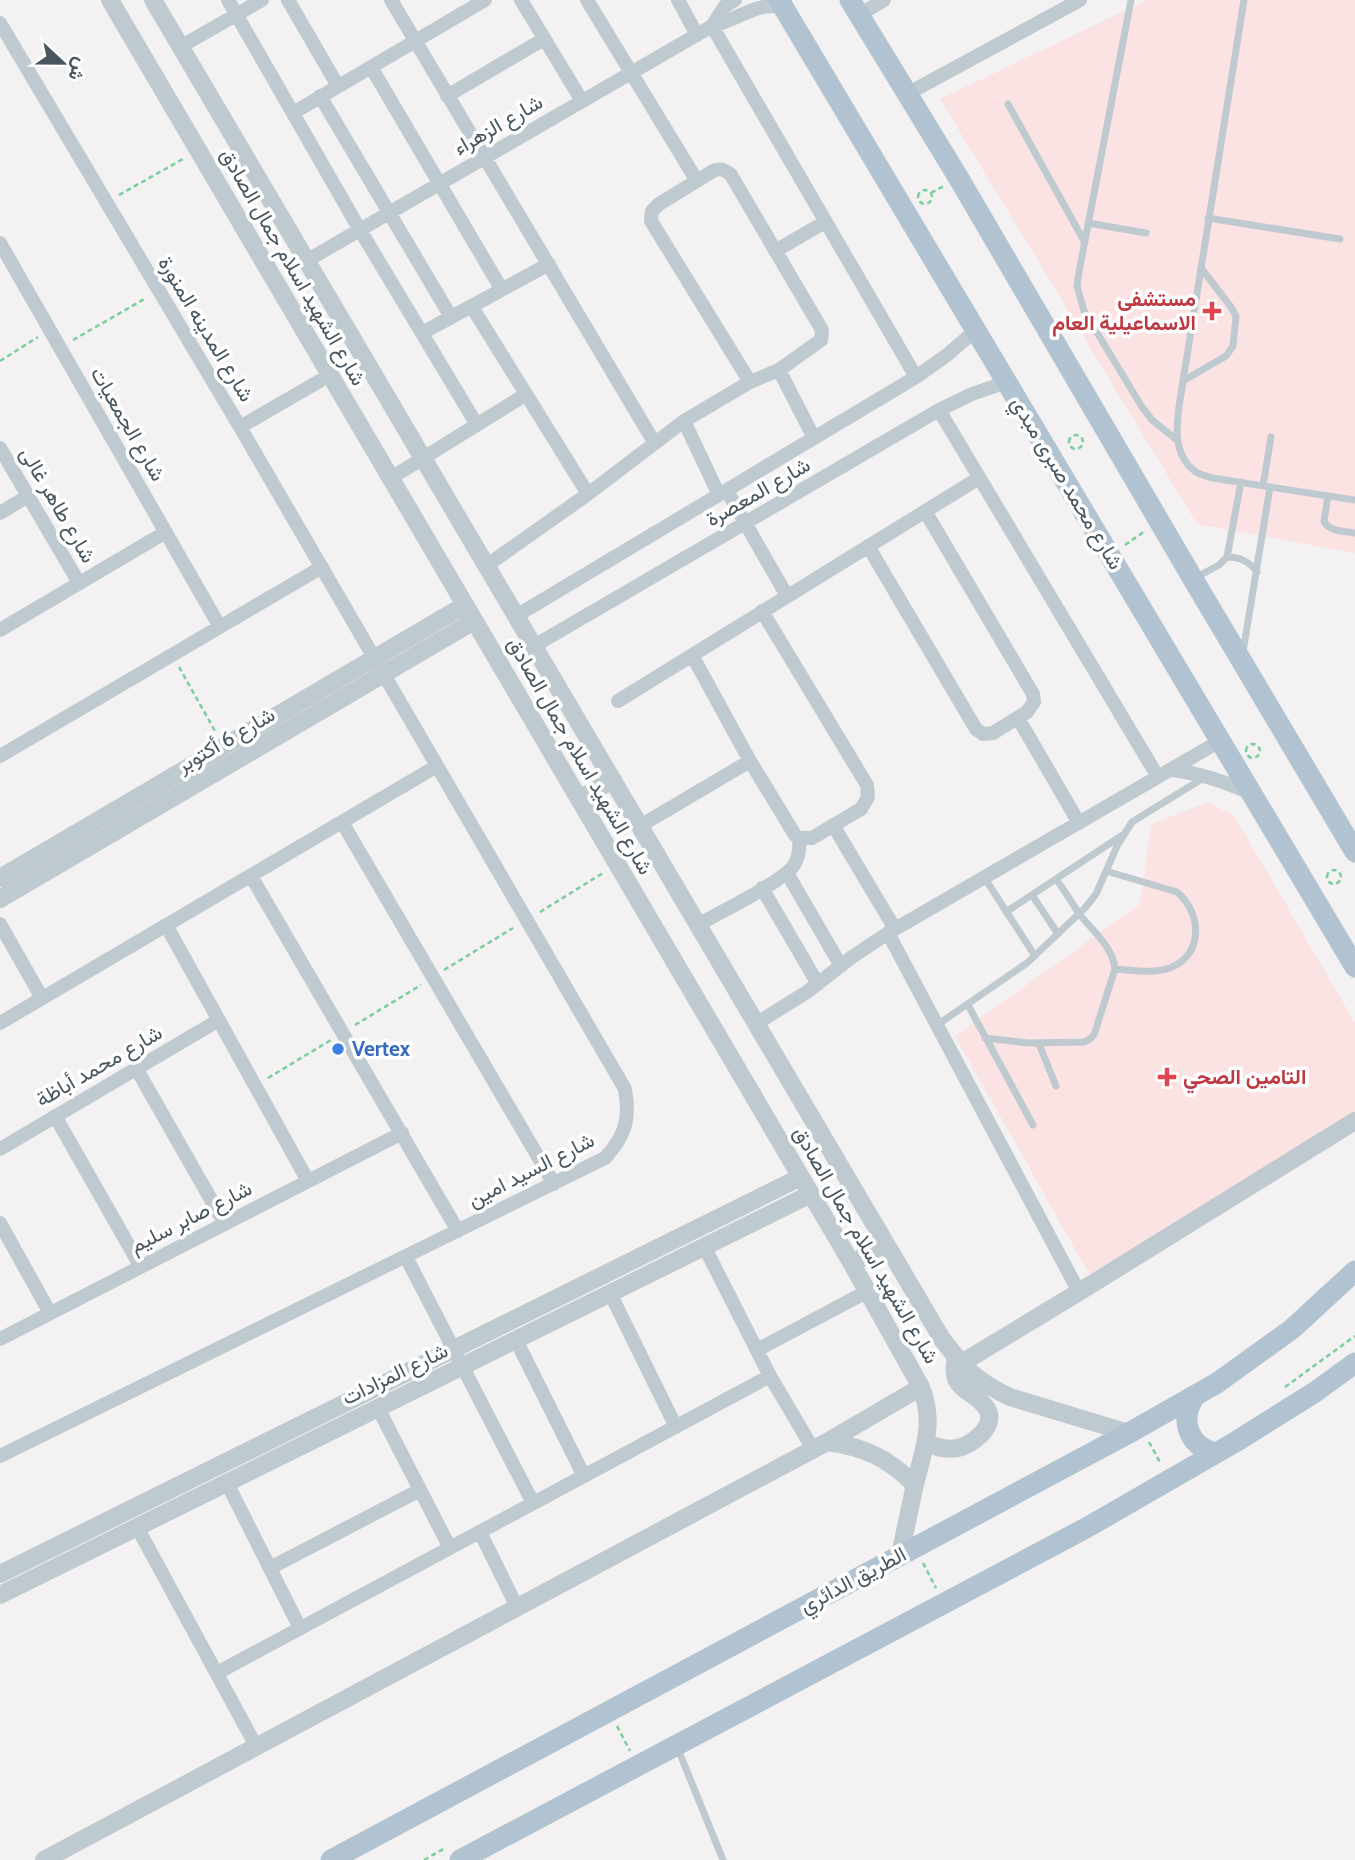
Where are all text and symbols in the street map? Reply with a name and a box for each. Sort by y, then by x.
north arrow [28,28,98,98]
text: ش [63,54,93,84]
street label: شارع الزهراء [449,89,548,162]
street label: شارع الشهيد اسلام جمال الصادق [213,144,372,391]
street label: شارع المدينه المنورة [152,252,260,407]
place label: مستشفى الاسماعيلية العام [1052,286,1196,337]
marker: مستشفى الاسماعيلية العام [1202,301,1222,321]
street label: شارع الجمعيات [84,362,171,486]
street label: شارع محمد صبرى مبدي [1002,392,1129,576]
street label: شارع طاهر غالى [13,442,102,568]
street label: شارع المعصرة [701,452,815,533]
street label: شارع الشهيد اسلام جمال الصادق [500,633,659,880]
street label: شارع 6 أكتوبر [171,701,280,780]
street label: شارع محمد أباظة [31,1019,167,1114]
place label: Vertex [352,1036,411,1061]
marker: Vertex [330,1041,346,1057]
place label: التامين الصحي [1183,1064,1306,1094]
marker: التامين الصحي [1157,1067,1177,1087]
street label: شارع الشهيد اسلام جمال الصادق [786,1122,945,1369]
street label: شارع السيد امين [463,1127,599,1214]
street label: شارع صابر سليم [126,1175,257,1260]
street label: شارع المزادات [338,1337,453,1412]
street label: الطريق الدائري [795,1541,913,1622]

